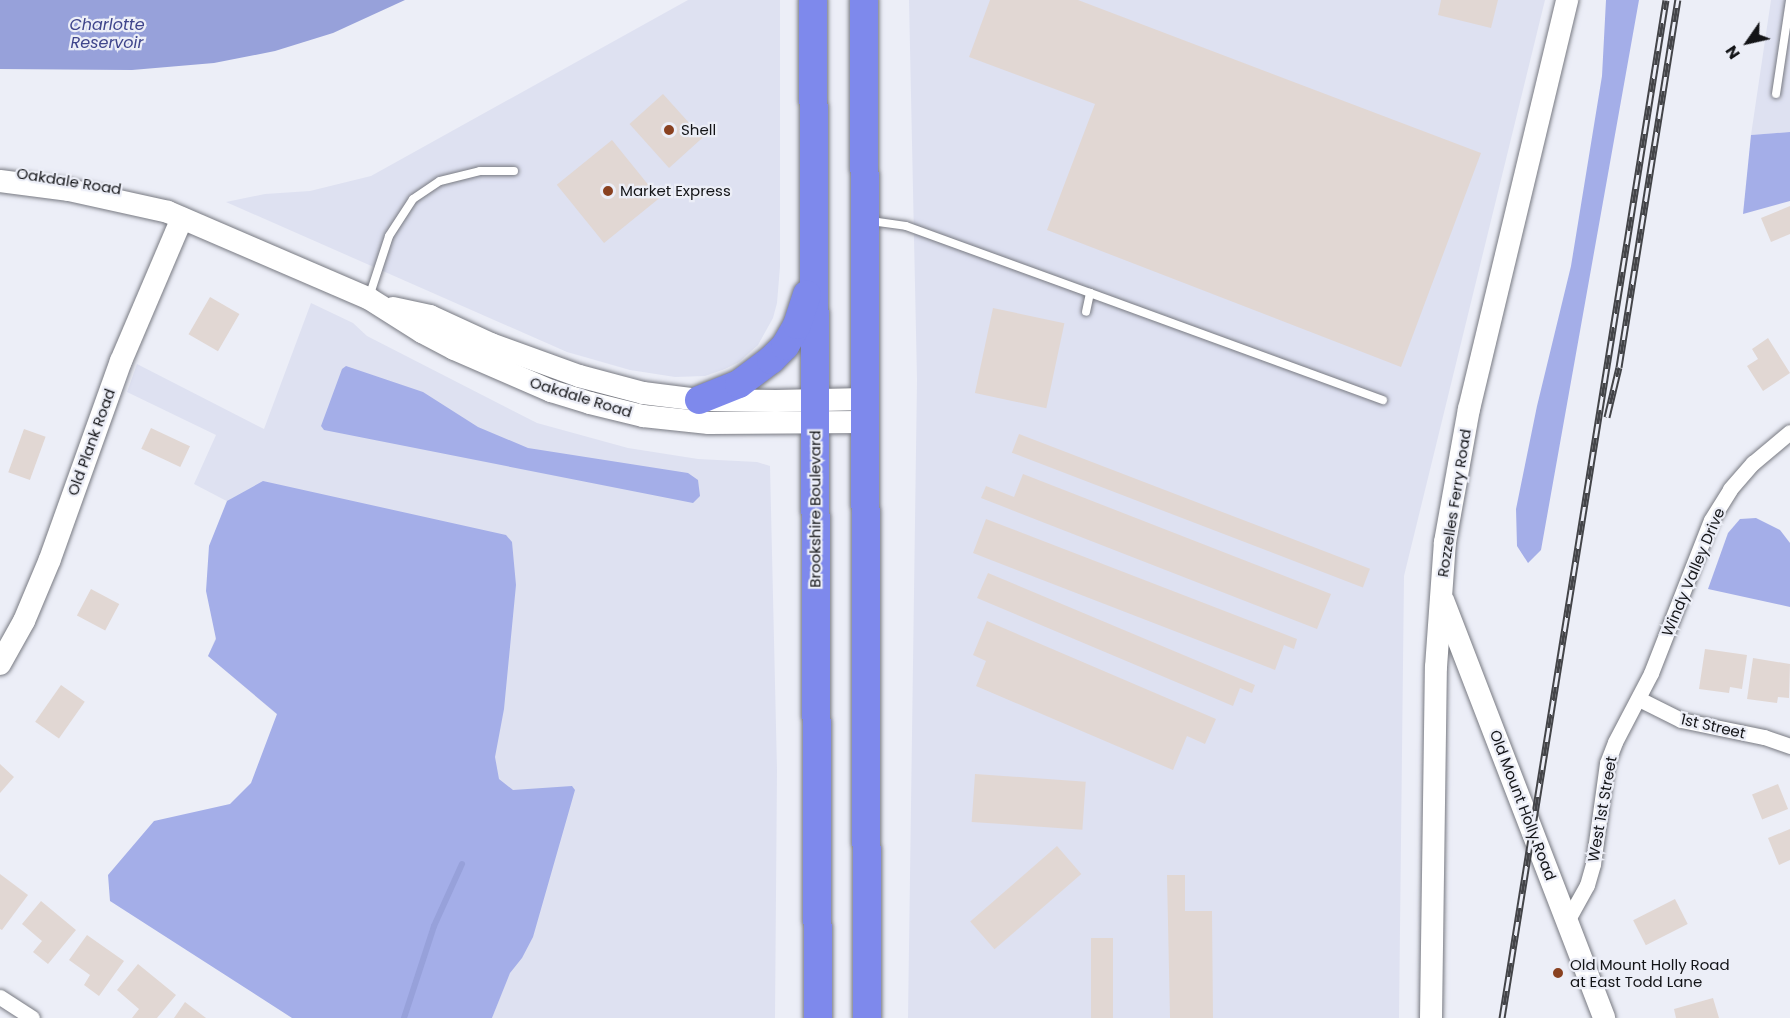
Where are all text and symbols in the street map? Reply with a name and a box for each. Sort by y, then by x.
north arrow [1718,12,1778,72]
water label: Charlotte Reservoir [69,15,145,53]
text: N [1720,41,1746,64]
place label: Shell [681,121,716,139]
marker: Shell [662,123,676,137]
street label: Oakdale Road [15,164,123,198]
place label: Market Express [620,182,731,200]
marker: Market Express [601,184,615,198]
street label: Oakdale Road [528,373,634,421]
street label: Old Plank Road [63,386,119,498]
street label: Rozzelles Ferry Road [1433,428,1475,578]
street label: Brookshire Boulevard [806,430,824,588]
street label: Windy Valley Drive [1658,505,1728,639]
street label: 1st Street [1679,710,1747,742]
street label: Old Mount Holly Road [1486,727,1560,883]
street label: West 1st Street [1584,755,1620,863]
place label: Old Mount Holly Road at East Todd Lane [1570,955,1730,990]
marker: Old Mount Holly Road at East Todd Lane [1551,966,1565,980]

